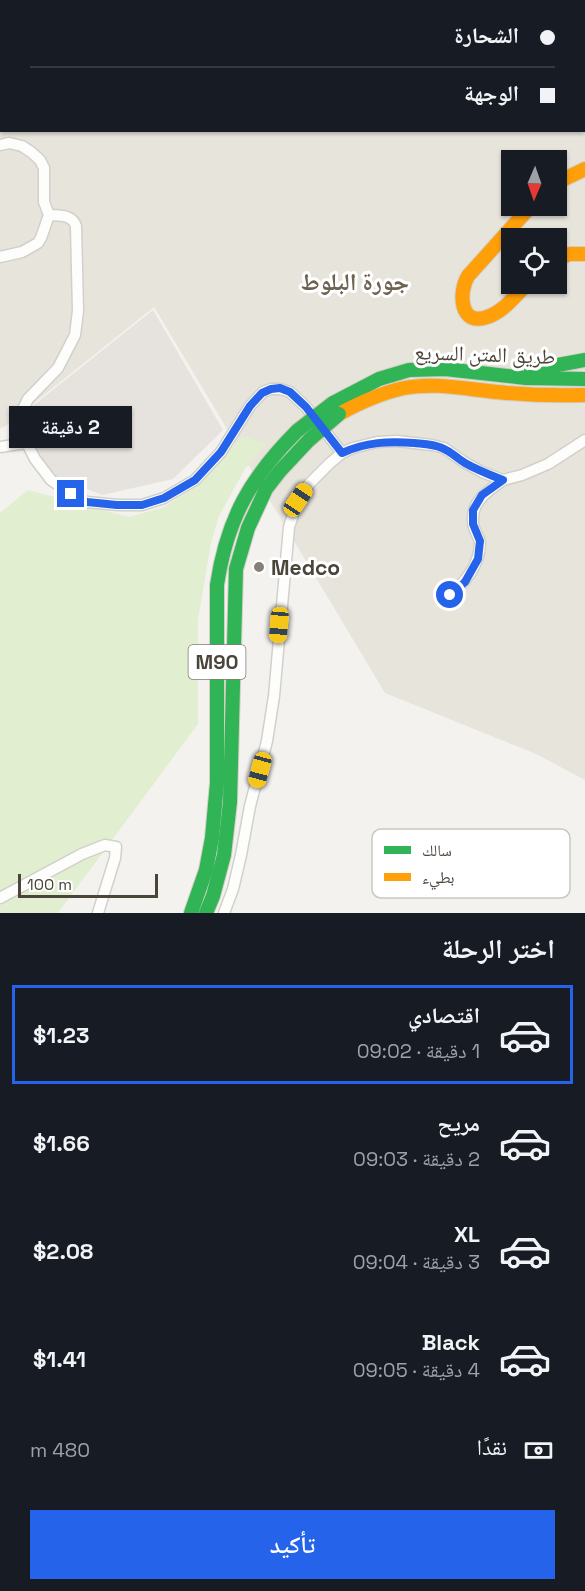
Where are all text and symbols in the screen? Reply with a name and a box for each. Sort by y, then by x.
text: الشحارة [454,21,519,49]
text: الوجهة [464,79,519,107]
north arrow [501,150,567,216]
map controls [501,150,567,294]
button: locate [501,228,567,294]
district label: جورة البلوط [301,266,409,297]
street label: طريق المتن السريع [414,338,556,370]
callout: 2 دقيقة [10,407,132,449]
text: 2 دقيقة [41,414,100,440]
route end [57,480,84,507]
car [280,480,316,520]
place label: Medco [271,554,340,581]
marker: Medco [252,560,266,574]
route start [436,581,463,608]
car [268,606,290,644]
road number: M90 [188,645,246,679]
car [247,750,273,790]
legend [372,829,570,898]
text: سالك [422,840,452,861]
text: بطيء [422,867,454,890]
scale bar [18,871,158,899]
text: 100 m [27,874,72,895]
text: اختر الرحلة [442,931,555,966]
text: اقتصادي [408,1001,480,1029]
icon: car [498,1008,552,1062]
text: $1.23 [33,1021,89,1049]
text: 1 دقيقة · 09:02 [357,1038,480,1064]
text: مريح [437,1109,480,1137]
icon: car [498,1116,552,1170]
text: $1.66 [33,1129,90,1157]
text: 2 دقيقة · 09:03 [353,1146,480,1172]
text: XL [454,1220,480,1248]
icon: car [498,1224,552,1278]
text: $2.08 [33,1237,93,1265]
text: 3 دقيقة · 09:04 [353,1249,480,1275]
text: Black [422,1328,480,1356]
icon: car [498,1332,552,1386]
text: $1.41 [33,1345,86,1373]
text: 4 دقيقة · 09:05 [353,1357,480,1383]
text: نقدًا [477,1433,507,1461]
icon: cash [522,1434,555,1467]
text: 480 m [30,1437,90,1463]
button: تأكيد [30,1510,555,1579]

